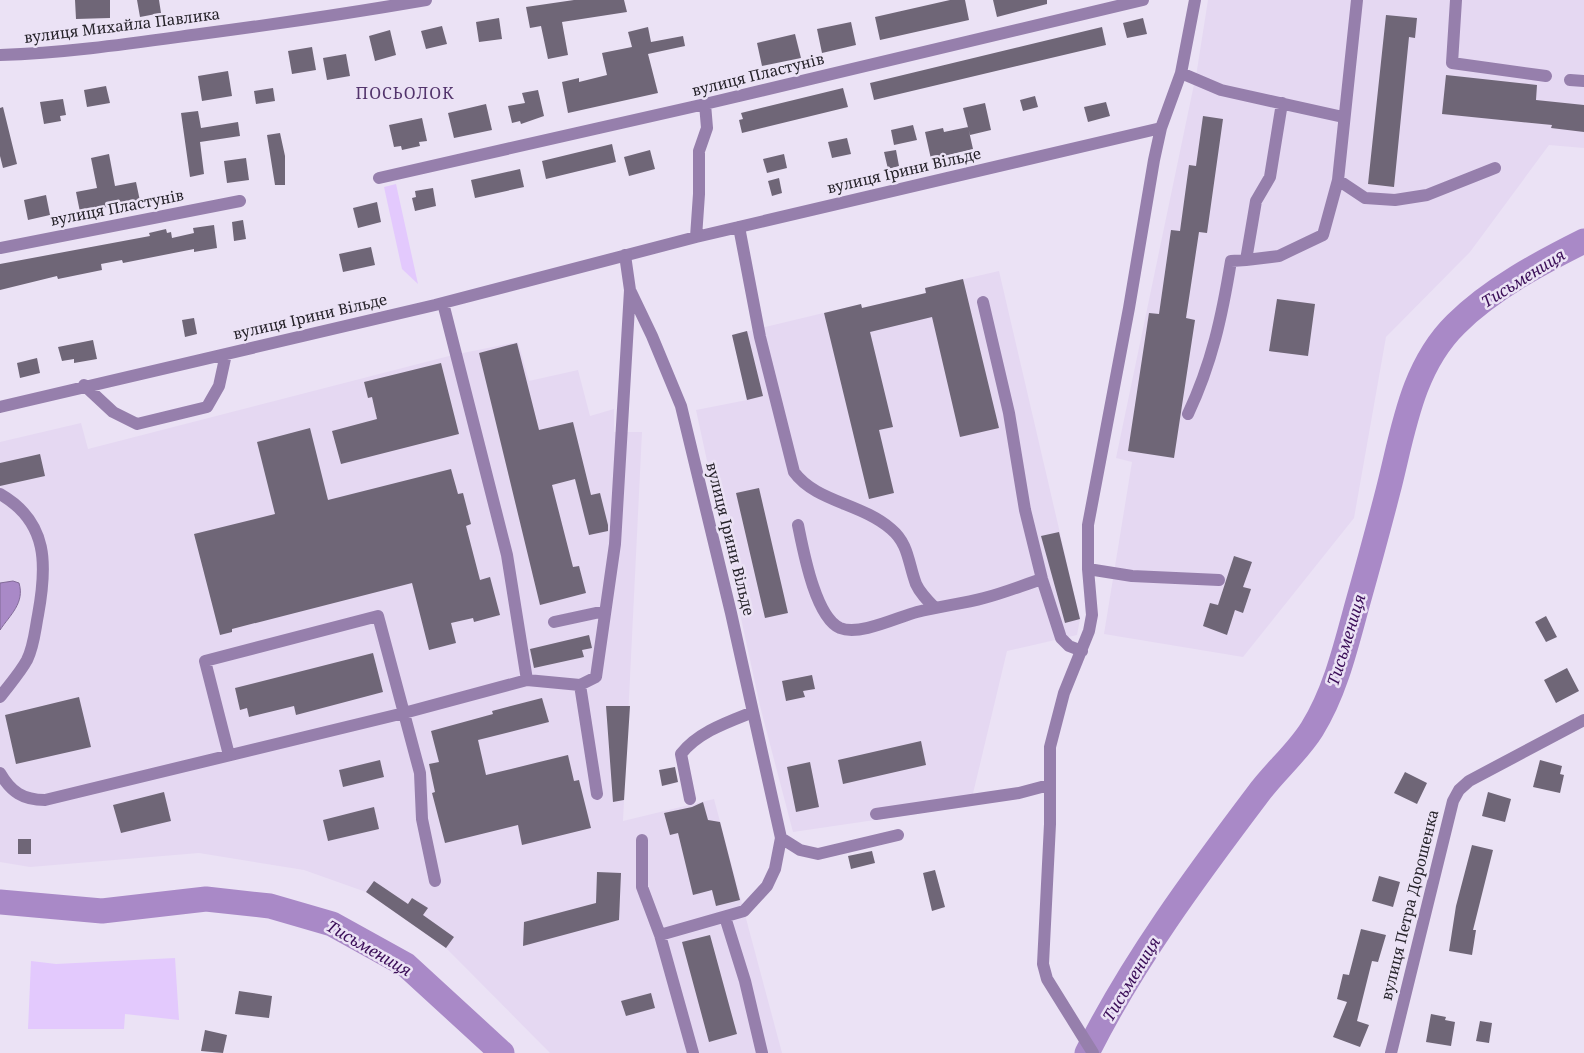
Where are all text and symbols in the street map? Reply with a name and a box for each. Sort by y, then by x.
street label: вулиця Михайла Павлика [23,3,221,47]
street label: вулиця Пластунів [690,48,826,100]
district label: ПОСЬОЛОК [356,82,454,104]
street label: вулиця Ірини Вільде [825,143,983,197]
street label: вулиця Пластунів [48,184,185,230]
water label: Тисьмениця [1477,244,1569,312]
street label: вулиця Ірини Вільде [231,289,389,343]
street label: вулиця Ірини Вільде [702,460,760,618]
water label: Тисьмениця [1322,591,1370,689]
street label: вулиця Петра Дорошенка [1376,807,1442,1002]
water label: Тисьмениця [322,915,416,981]
water label: Тисьмениця [1097,933,1165,1025]

